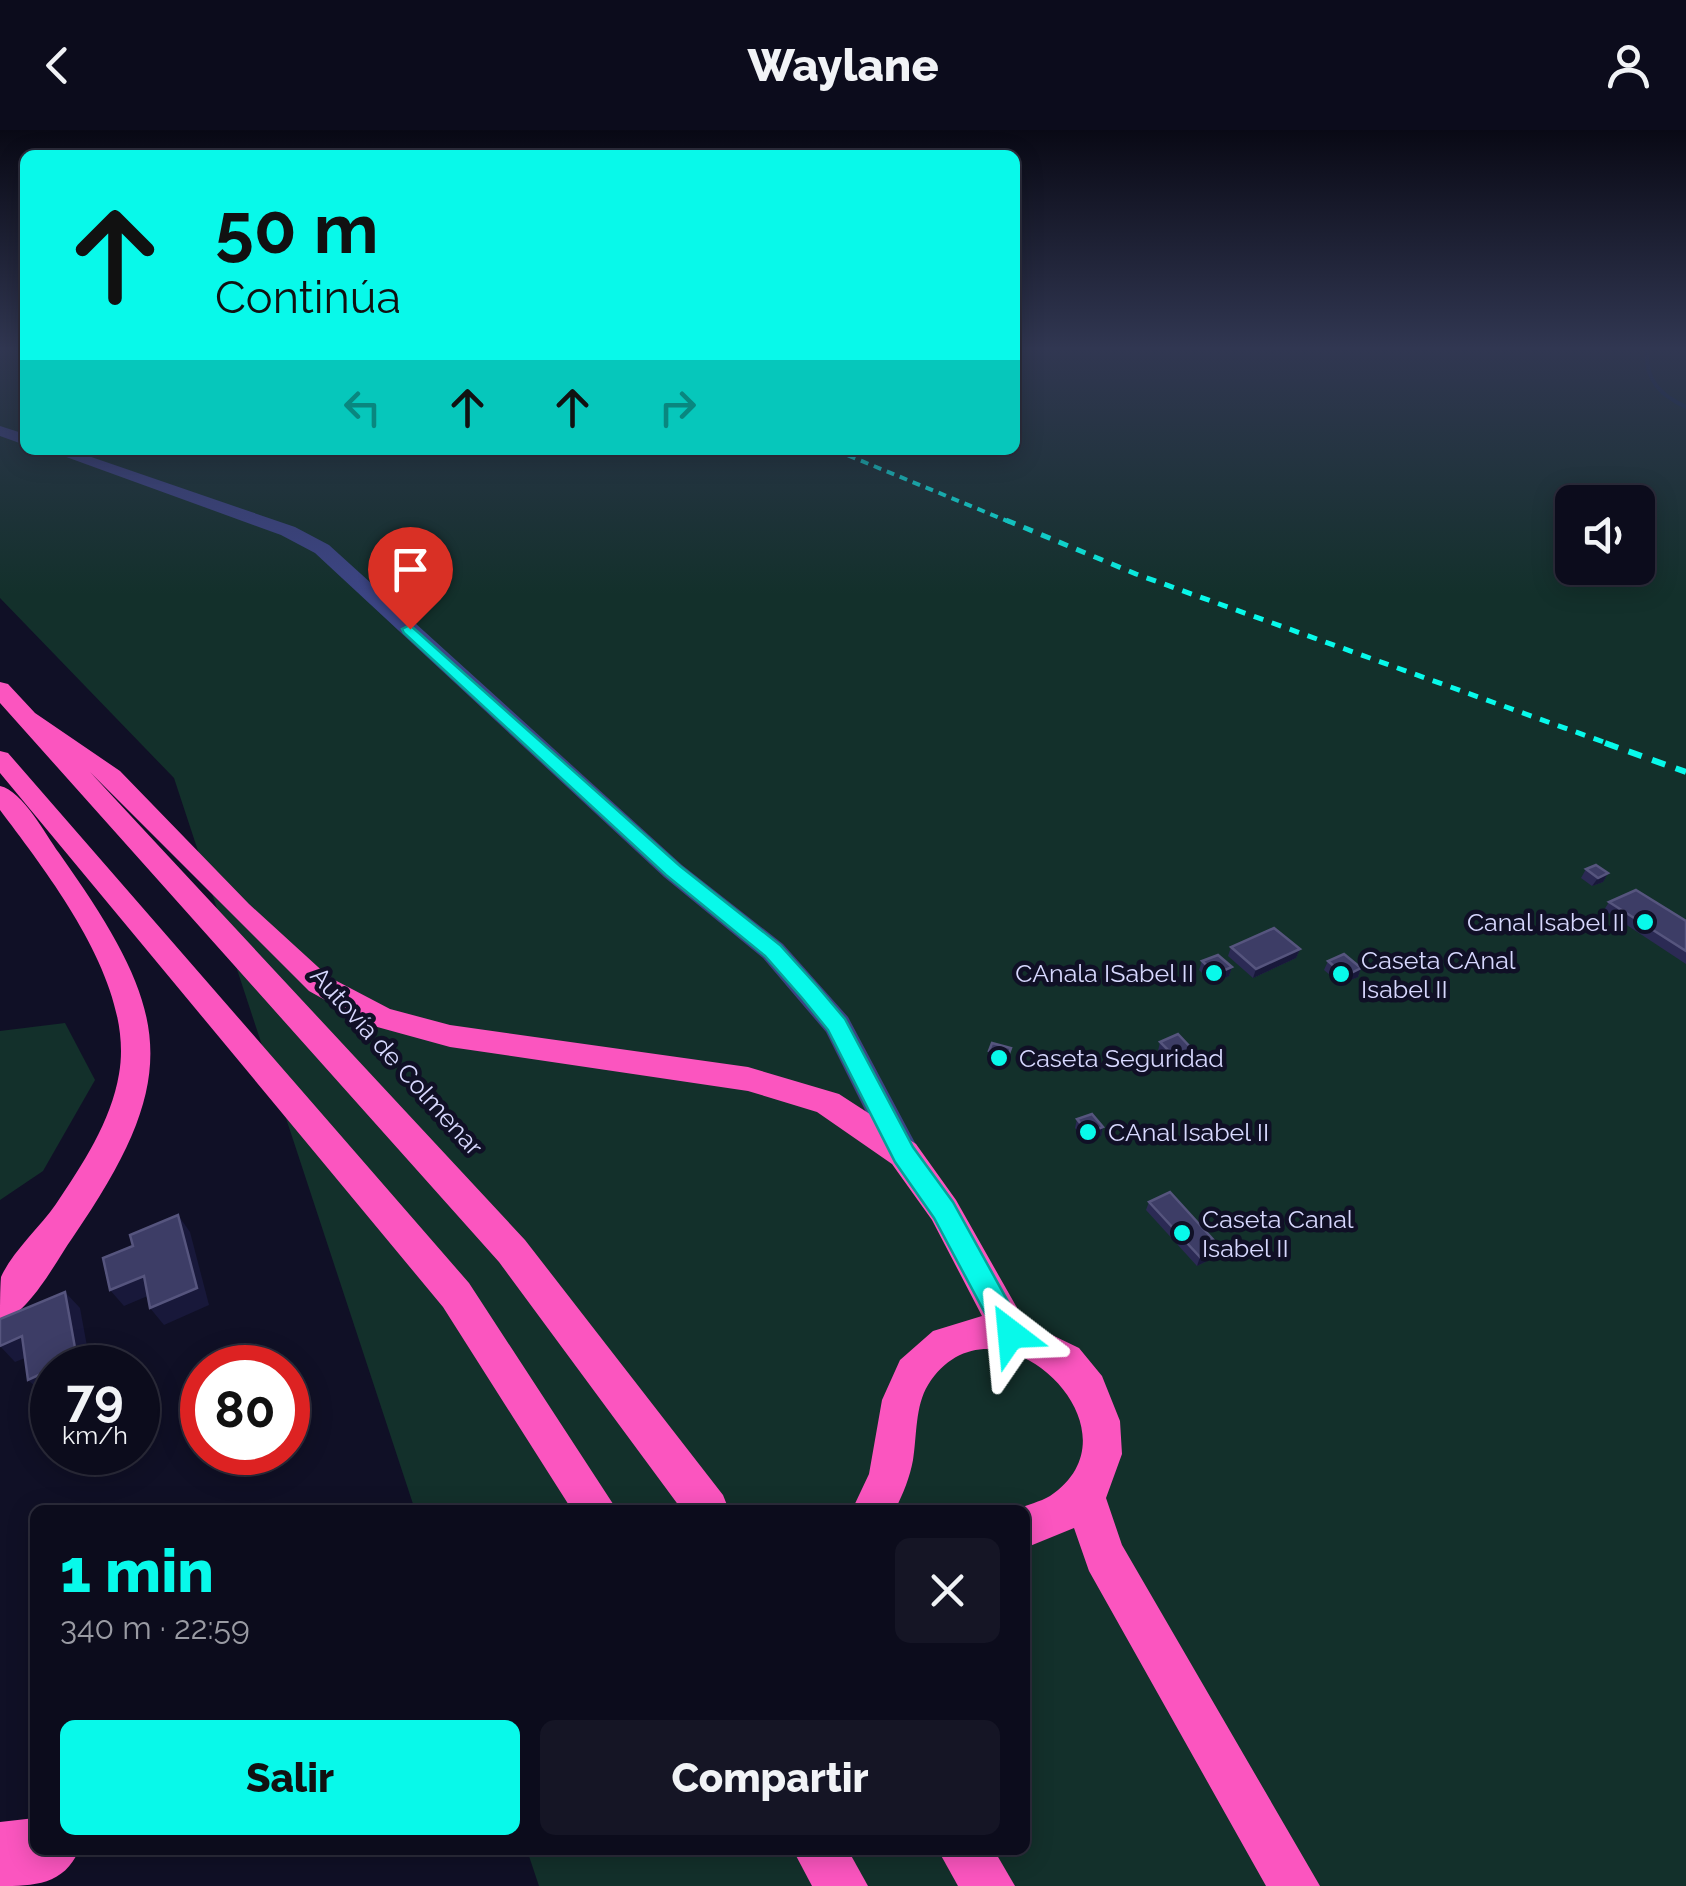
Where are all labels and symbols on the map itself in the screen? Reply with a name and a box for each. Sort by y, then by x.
pin [368,527,453,630]
place label: Canal Isabel II [1467,907,1625,937]
marker: Canal Isabel II [1634,911,1656,933]
place label: Caseta CAnal Isabel II [1361,945,1516,1004]
place label: CAnala ISabel II [1015,958,1194,988]
street label: Autovía de Colmenar [305,961,490,1161]
marker: CAnala ISabel II [1203,962,1225,984]
marker: Caseta CAnal Isabel II [1330,963,1352,985]
place label: Caseta Seguridad [1019,1043,1224,1073]
marker: Caseta Seguridad [988,1047,1010,1069]
place label: CAnal Isabel II [1108,1117,1269,1147]
marker: CAnal Isabel II [1077,1121,1099,1143]
place label: Caseta Canal Isabel II [1202,1204,1354,1263]
marker: Caseta Canal Isabel II [1171,1222,1193,1244]
position arrow [959,1282,1063,1386]
speed limit sign: 80 [180,1345,310,1475]

